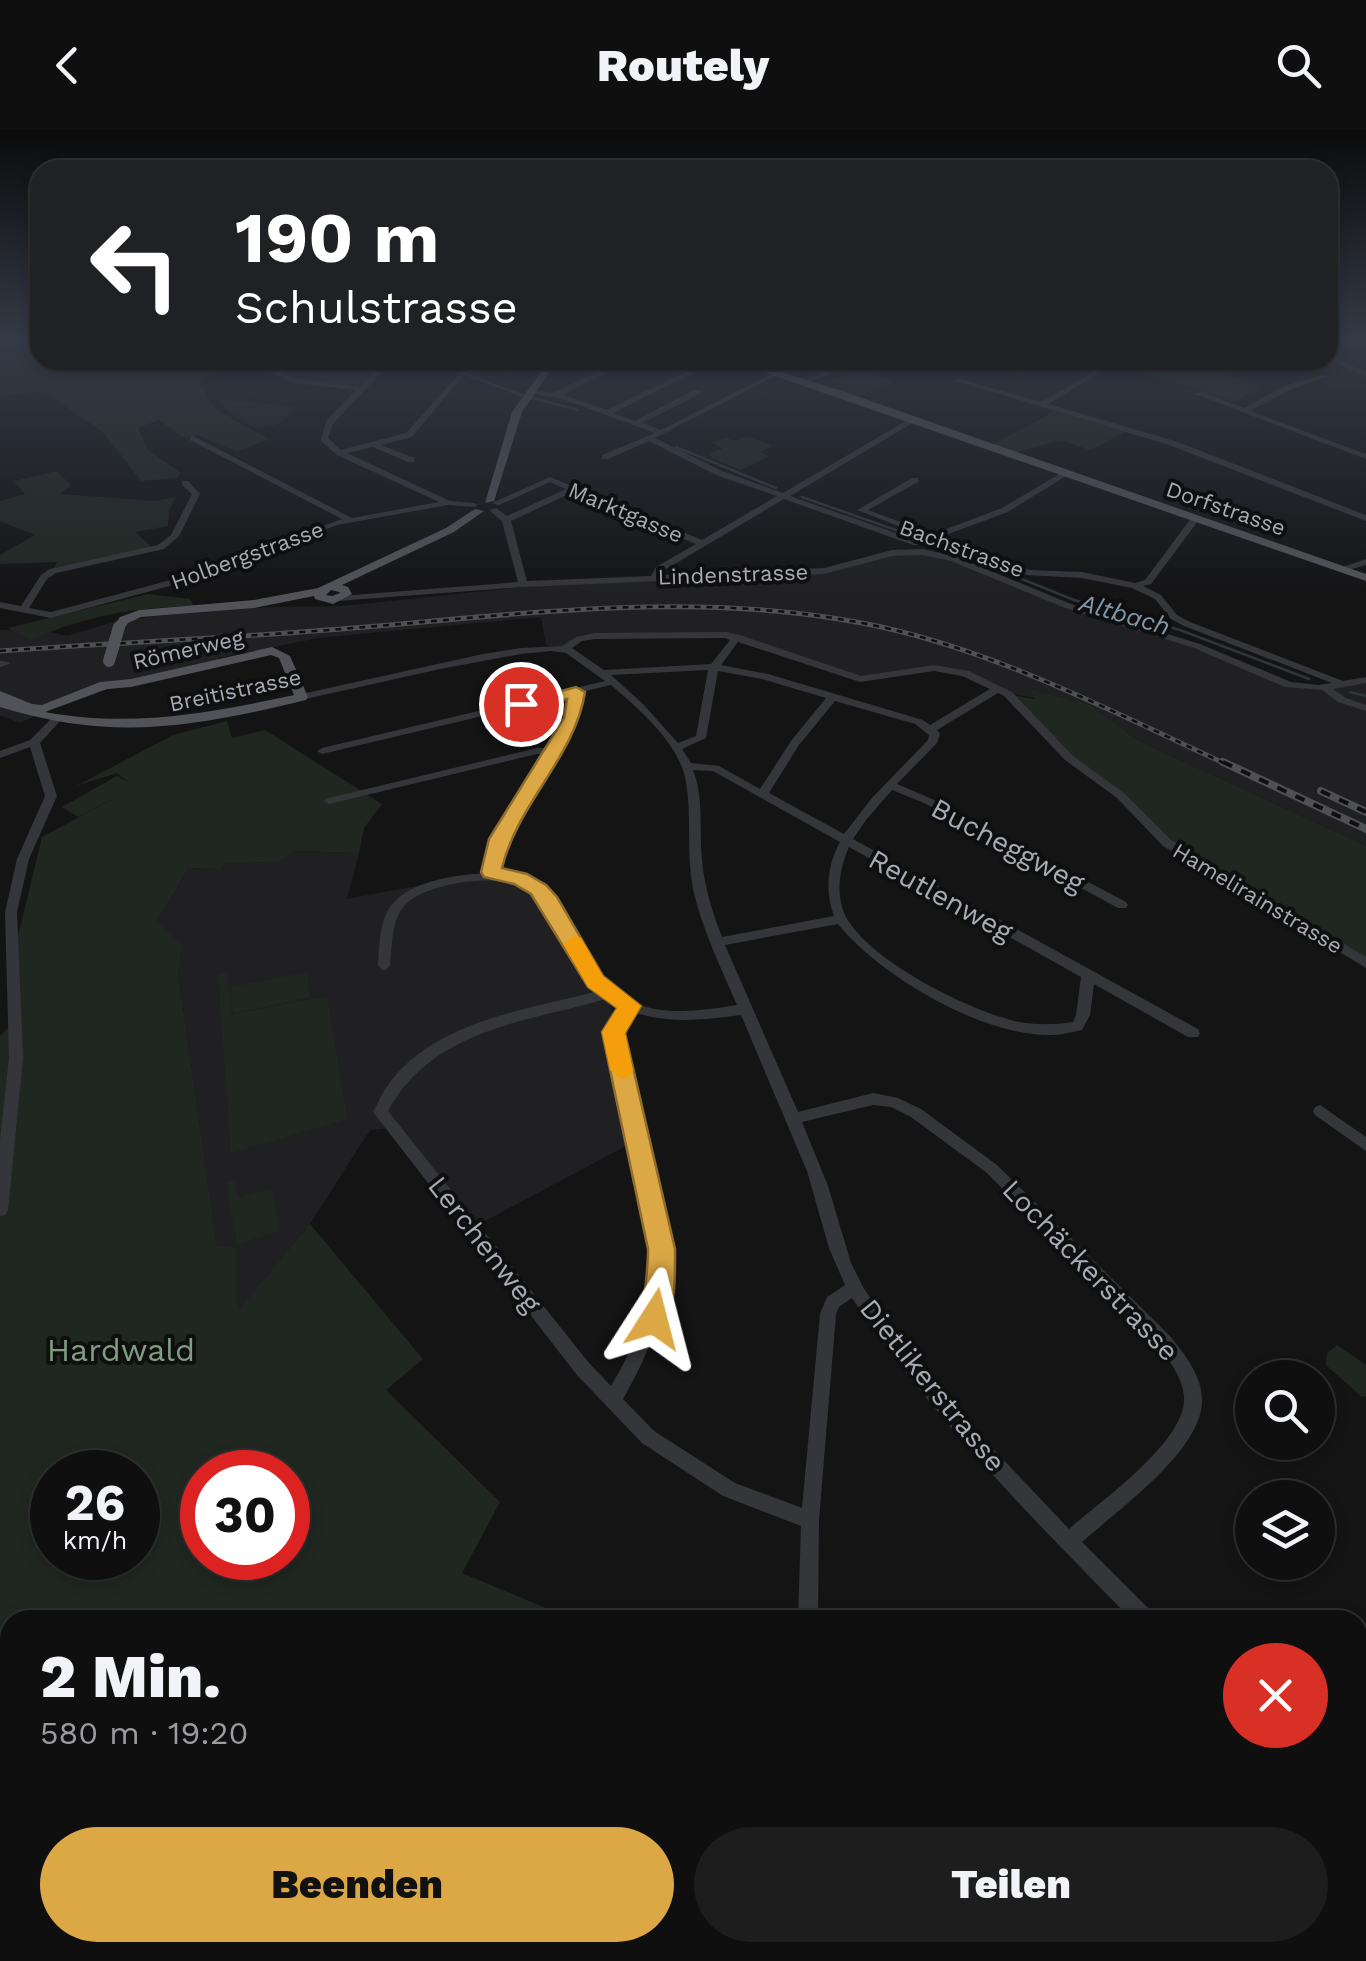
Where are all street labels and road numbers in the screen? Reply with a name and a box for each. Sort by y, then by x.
street label: Dorfstrasse [1163,476,1289,541]
street label: Marktgasse [565,477,687,548]
street label: Bachstrasse [896,514,1027,583]
street label: Holbergstrasse [168,516,327,595]
street label: Lindenstrasse [657,559,809,590]
street label: Römerweg [130,625,246,674]
street label: Breitistrasse [167,664,303,717]
street label: Bucheggweg [926,791,1090,900]
street label: Hamelirainstrasse [1169,838,1347,959]
street label: Reutlenweg [863,842,1018,948]
street label: Lerchenweg [421,1170,548,1319]
street label: Lochäckerstrasse [996,1173,1186,1368]
street label: Dietlikerstrasse [853,1292,1012,1478]

